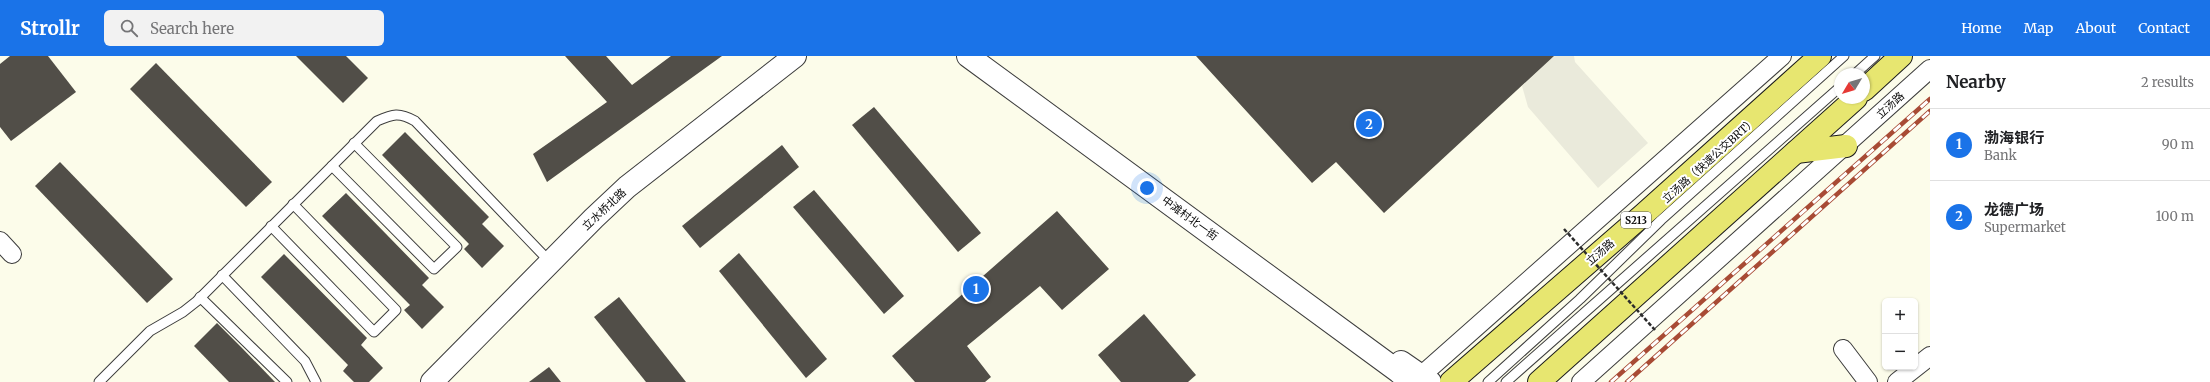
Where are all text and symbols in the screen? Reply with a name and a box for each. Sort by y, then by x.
search box [104,10,384,46]
text: Strollr [20,16,80,40]
icon: search [118,17,140,39]
text: Search here [150,19,234,38]
text: Home [1961,19,2002,37]
text: Map [2024,19,2053,37]
text: About [2075,19,2116,37]
text: Contact [2138,19,2190,37]
north arrow [1834,68,1870,104]
text: Nearby [1946,71,2006,93]
text: 2 results [2141,74,2194,91]
street label: 立汤路 [1873,89,1907,121]
pin: 2 [1356,109,1382,139]
street label: 立汤路（快速公交BRT） [1659,114,1759,206]
text: 渤海银行 [1984,128,2044,147]
text: 1 [1956,136,1962,153]
text: 90 m [2162,136,2194,153]
text: Bank [1984,147,2017,164]
your location [1137,178,1157,198]
street label: 立水桥北路 [579,185,629,233]
street label: 中滩村北一街 [1159,193,1221,243]
text: 龙德广场 [1984,200,2044,219]
text: 2 [1955,208,1963,225]
text: 100 m [2156,208,2194,225]
road number: S213 [1621,212,1651,228]
text: Supermarket [1984,219,2066,236]
street label: 立汤路 [1583,236,1617,268]
pin: 1 [963,274,989,304]
map controls [1882,298,1918,370]
button: + [1882,298,1918,334]
button: − [1882,334,1918,370]

